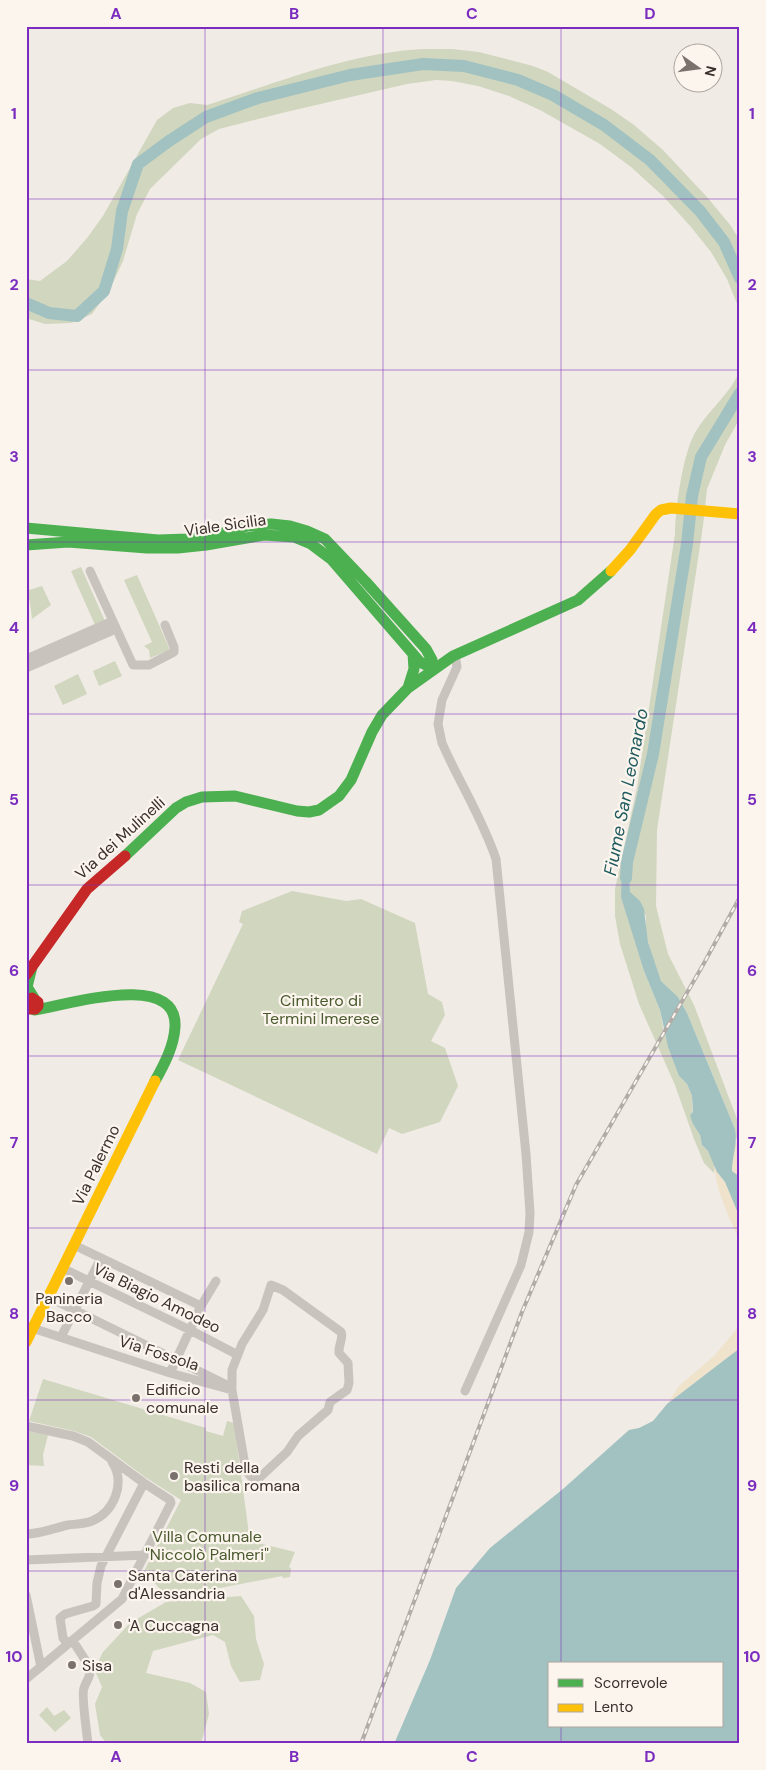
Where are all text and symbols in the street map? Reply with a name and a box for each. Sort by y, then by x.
text: A [110,3,122,24]
text: B [289,3,299,24]
text: C [466,3,478,24]
text: D [644,3,656,24]
north arrow [674,42,724,92]
text: N [701,64,721,78]
text: 1 [11,103,17,124]
text: 1 [749,103,755,124]
text: 2 [9,274,19,295]
text: 2 [747,274,757,295]
text: 3 [9,446,19,467]
text: 3 [747,446,757,467]
street label: Viale Sicilia [183,509,267,541]
text: 4 [9,617,19,638]
text: 4 [747,617,757,638]
water label: Fiume San Leonardo [598,706,654,878]
text: 5 [9,789,19,810]
text: 5 [747,789,757,810]
street label: Via dei Mulinelli [71,792,169,884]
text: 6 [9,960,19,981]
text: 6 [747,960,757,981]
park label: Cimitero di Termini Imerese [263,990,379,1029]
street label: Via Palermo [67,1121,125,1209]
text: 7 [10,1132,19,1153]
text: 7 [748,1132,757,1153]
street label: Via Biagio Amodeo [90,1258,224,1338]
marker: Panineria Bacco [63,1275,75,1287]
place label: Panineria Bacco [35,1288,103,1327]
text: 8 [9,1303,19,1324]
text: 8 [747,1303,757,1324]
street label: Via Fossola [116,1330,202,1376]
place label: Edificio comunale [146,1379,219,1418]
marker: Edificio comunale [130,1392,142,1404]
place label: Resti della basilica romana [184,1457,300,1496]
marker: Resti della basilica romana [168,1470,180,1482]
text: 9 [9,1475,19,1496]
text: 9 [747,1475,757,1496]
park label: Villa Comunale "Niccolò Palmeri" [145,1526,269,1565]
place label: Santa Caterina d'Alessandria [128,1565,237,1604]
marker: Santa Caterina d'Alessandria [112,1578,124,1590]
place label: 'A Cuccagna [128,1615,219,1636]
marker: 'A Cuccagna [112,1619,124,1631]
text: 10 [5,1646,23,1667]
text: 10 [743,1646,761,1667]
place label: Sisa [82,1655,112,1676]
marker: Sisa [66,1659,78,1671]
legend [548,1662,724,1728]
text: Scorrevole [594,1673,668,1693]
text: Lento [594,1697,633,1717]
text: A [110,1746,122,1767]
text: B [289,1746,299,1767]
text: C [466,1746,478,1767]
text: D [644,1746,656,1767]

